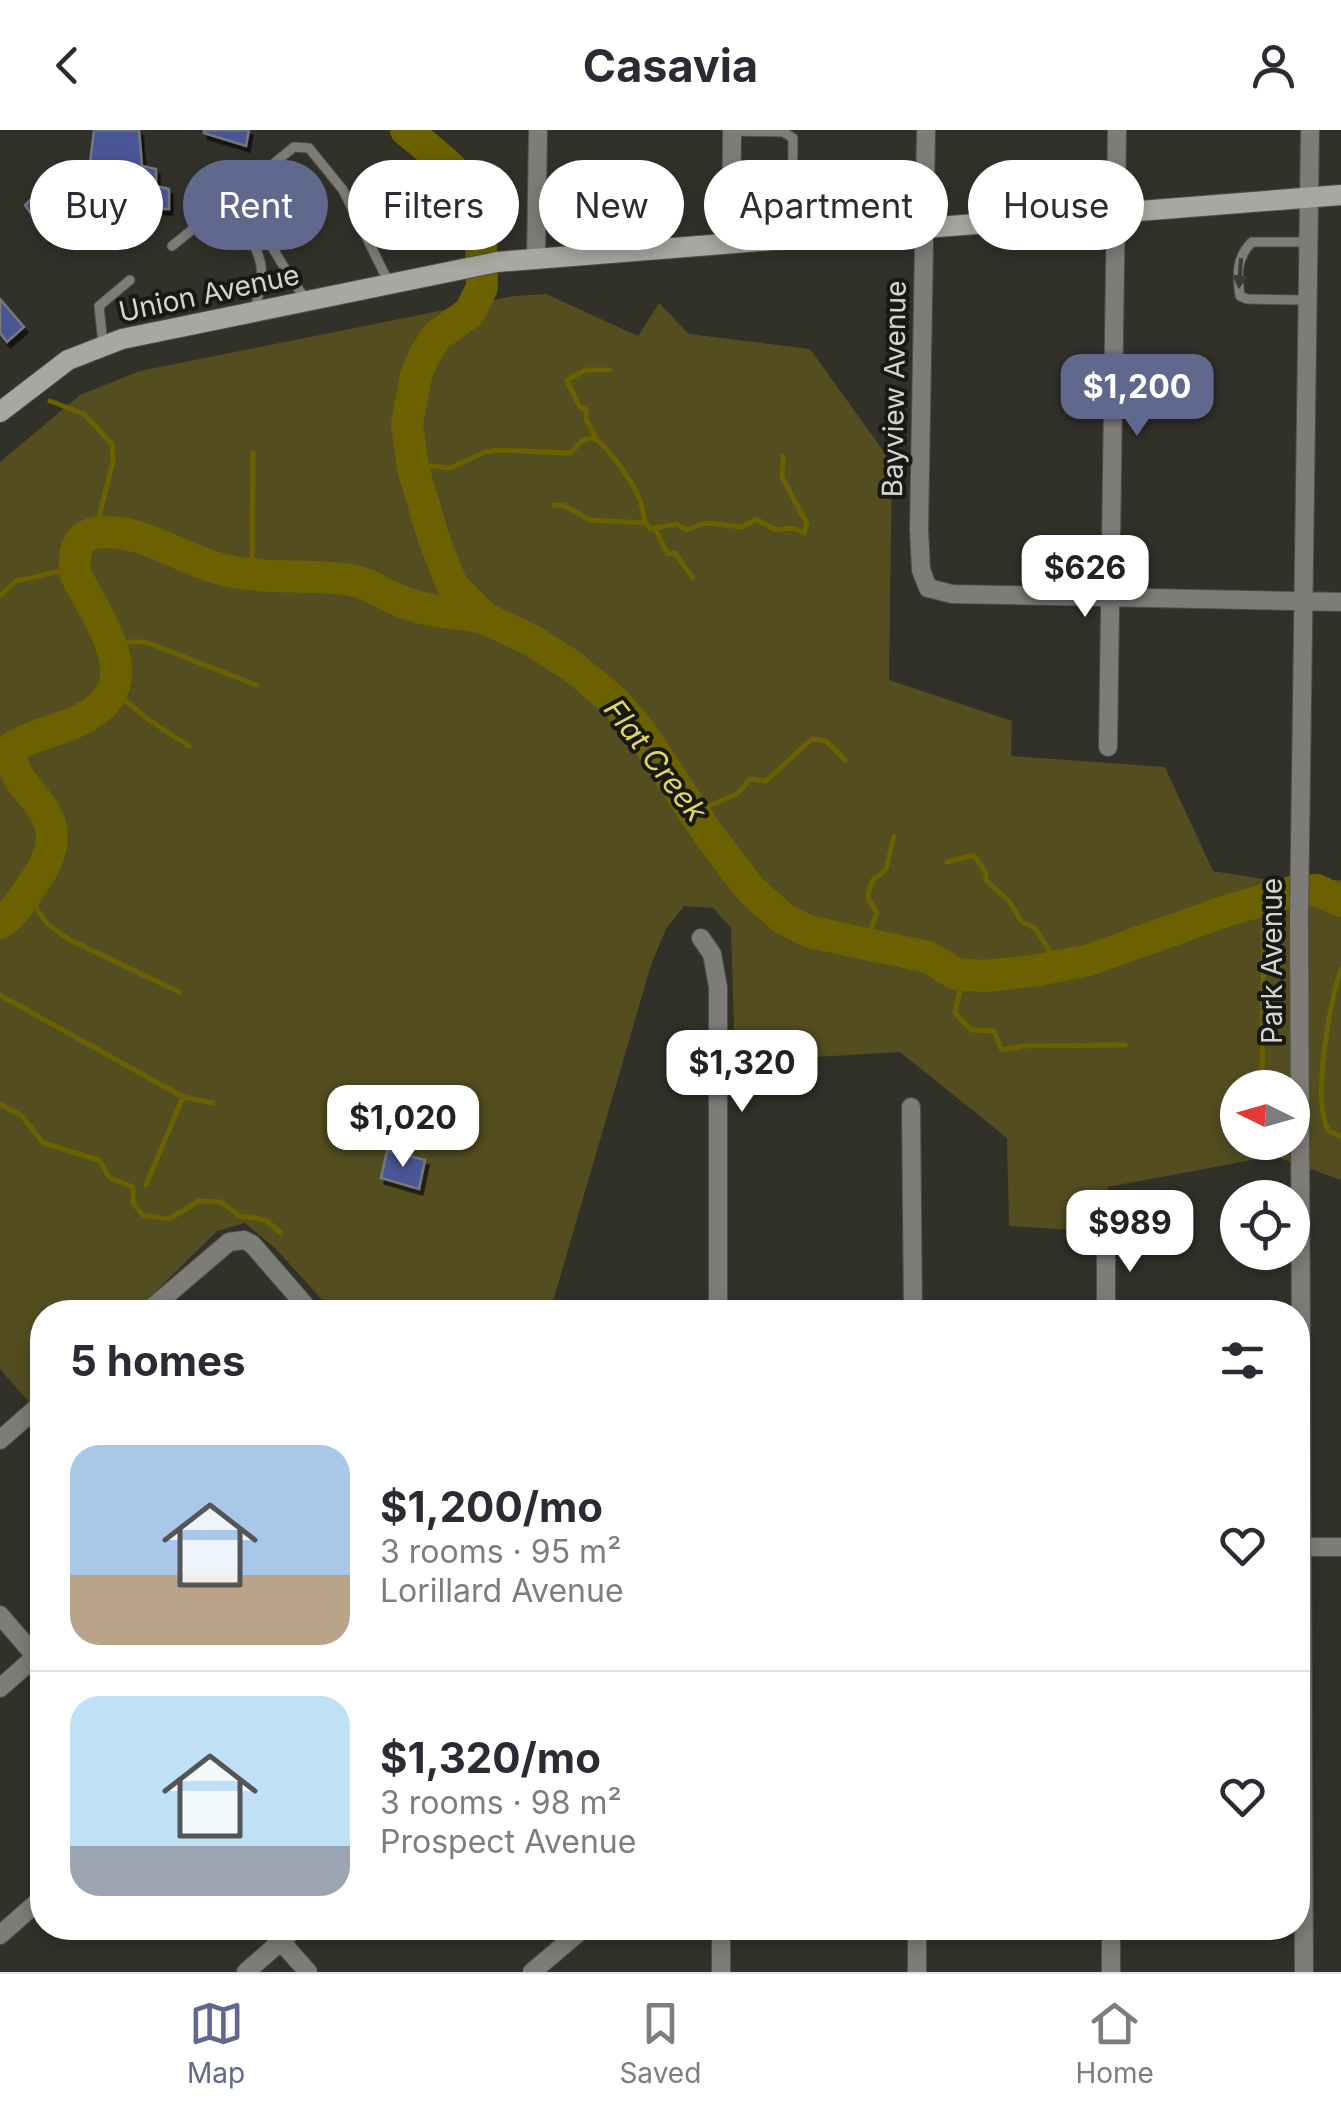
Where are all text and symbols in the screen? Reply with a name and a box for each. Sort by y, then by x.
icon: back [40,38,95,93]
text: Casavia [583,38,758,93]
icon: person [1246,38,1301,93]
chip: Buy [30,160,163,250]
chip: Rent [183,160,328,250]
chip: Filters [348,160,519,250]
chip: New [539,160,684,250]
chip: Apartment [704,160,948,250]
chip: House [968,160,1144,250]
street label: Union Avenue [116,257,302,329]
one-way arrow [1232,258,1248,289]
street label: Bayview Avenue [875,280,913,498]
pin: $1,200 [1056,354,1218,439]
text: $1,200 [1083,367,1191,406]
pin: $626 [1026,535,1144,620]
text: $626 [1044,548,1126,587]
water label: Flat Creek [597,692,715,829]
street label: Park Avenue [1255,878,1289,1044]
pin: $1,320 [661,1030,823,1115]
text: $1,320 [688,1043,796,1082]
north arrow [1220,1070,1310,1160]
map controls [1220,1070,1310,1270]
pin: $1,020 [322,1085,484,1170]
text: $1,020 [349,1098,457,1137]
button: locate [1220,1180,1310,1270]
pin: $989 [1071,1190,1189,1275]
text: $989 [1088,1203,1172,1242]
icon: filters [1215,1333,1270,1388]
text: 5 homes [70,1335,246,1386]
text: $1,200/mo [380,1481,603,1532]
icon: home [150,1485,270,1605]
icon: heart [1215,1518,1270,1573]
text: 3 rooms · 95 m² [380,1532,621,1571]
text: Lorillard Avenue [380,1571,624,1610]
text: $1,320/mo [380,1732,601,1783]
icon: home [150,1736,270,1856]
icon: heart [1215,1769,1270,1824]
text: 3 rooms · 98 m² [380,1783,622,1822]
text: Prospect Avenue [380,1822,636,1861]
tab: Map [187,1996,245,2090]
tab: Saved [619,1996,701,2090]
tab: Home [1075,1996,1154,2090]

